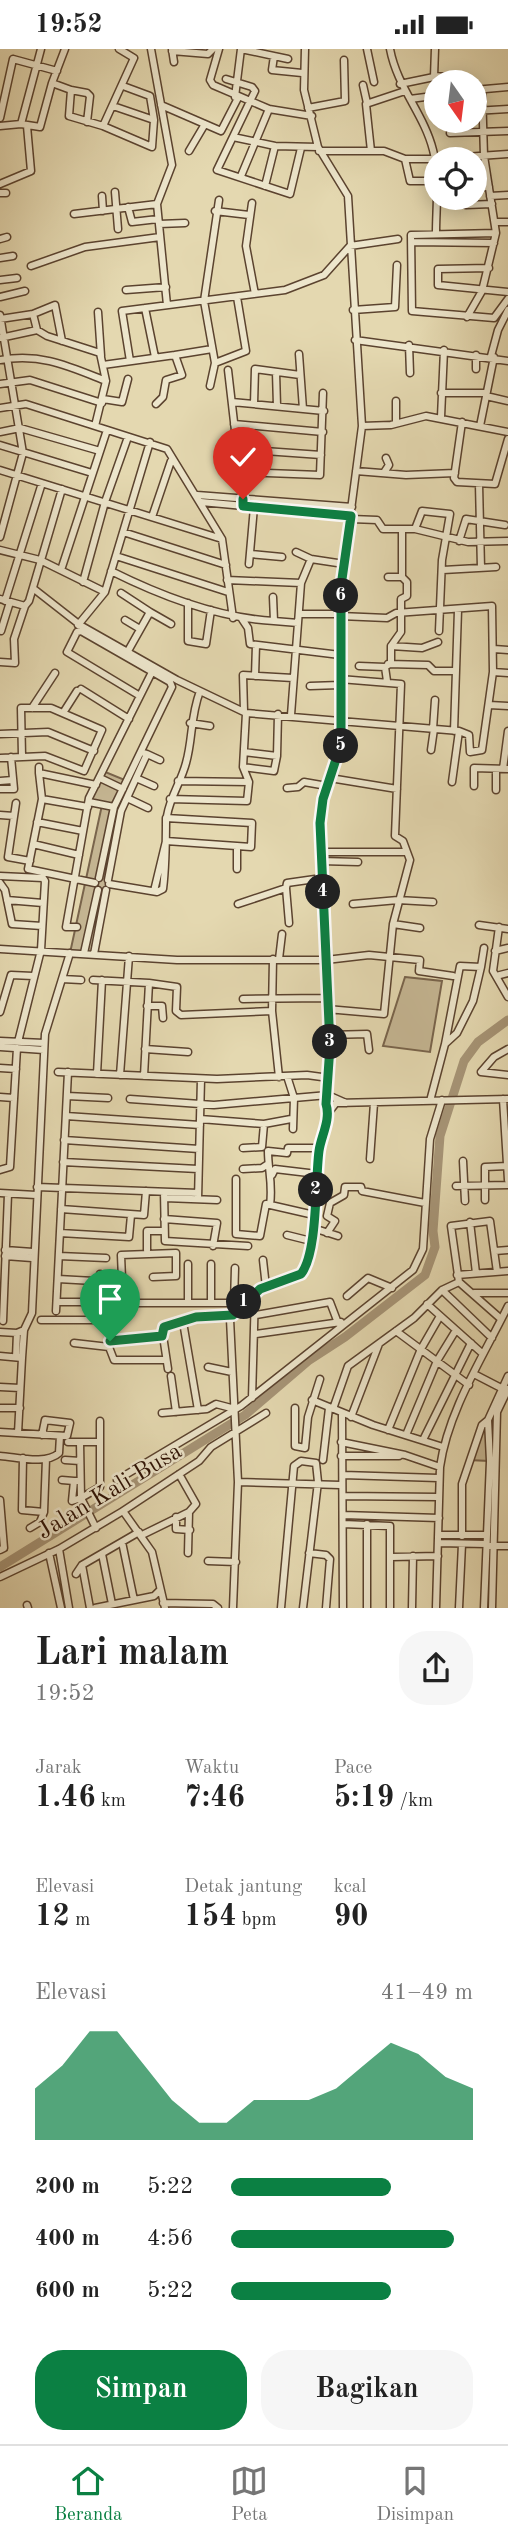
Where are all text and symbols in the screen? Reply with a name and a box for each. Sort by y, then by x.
text: 19:52 [35,12,103,38]
north arrow [424,70,486,133]
map controls [424,70,487,210]
button: locate [424,147,487,210]
pin [213,427,273,499]
icon: check [224,438,262,476]
pin: 6 [324,579,358,613]
text: 6 [335,586,346,605]
pin: 5 [324,729,358,763]
text: 5 [335,736,346,755]
pin: 4 [306,875,340,909]
text: 4 [317,882,328,901]
pin: 3 [312,1025,348,1059]
text: 3 [324,1032,335,1051]
pin: 2 [298,1173,334,1207]
text: 2 [310,1180,321,1199]
pin [80,1269,140,1341]
icon: arrive [91,1280,129,1318]
pin: 1 [226,1285,262,1319]
text: 1 [238,1292,249,1311]
street label: Jalan Kali Busa [33,1439,187,1545]
button: share [399,1631,473,1705]
text: Lari malam [35,1635,229,1673]
text: 19:52 [35,1682,95,1705]
text: Jarak [35,1759,82,1778]
text: Waktu [184,1759,239,1778]
text: Pace [334,1759,372,1778]
text: 1.46 [35,1783,96,1813]
text: 7:46 [184,1783,245,1813]
text: 5:19 [334,1783,394,1813]
text: km [96,1792,126,1811]
text: /km [394,1792,433,1811]
text: Elevasi [35,1878,94,1897]
text: Detak jantung [184,1878,302,1897]
text: kcal [334,1878,366,1897]
text: 12 [35,1902,70,1932]
text: 154 [184,1902,237,1932]
text: 90 [334,1902,368,1932]
text: m [70,1911,90,1930]
text: bpm [237,1911,277,1930]
text: Elevasi [35,1981,107,2004]
text: 41–49 m [381,1981,473,2004]
text: 200 m [35,2175,100,2198]
text: 5:22 [147,2175,193,2198]
text: 400 m [35,2227,100,2250]
text: 4:56 [147,2227,193,2250]
text: 600 m [35,2279,100,2302]
text: 5:22 [147,2279,193,2302]
button: Simpan [35,2350,247,2430]
button: Bagikan [261,2350,473,2430]
tab: Beranda [54,2462,123,2527]
tab: Peta [230,2462,268,2527]
tab: Disimpan [376,2462,454,2527]

